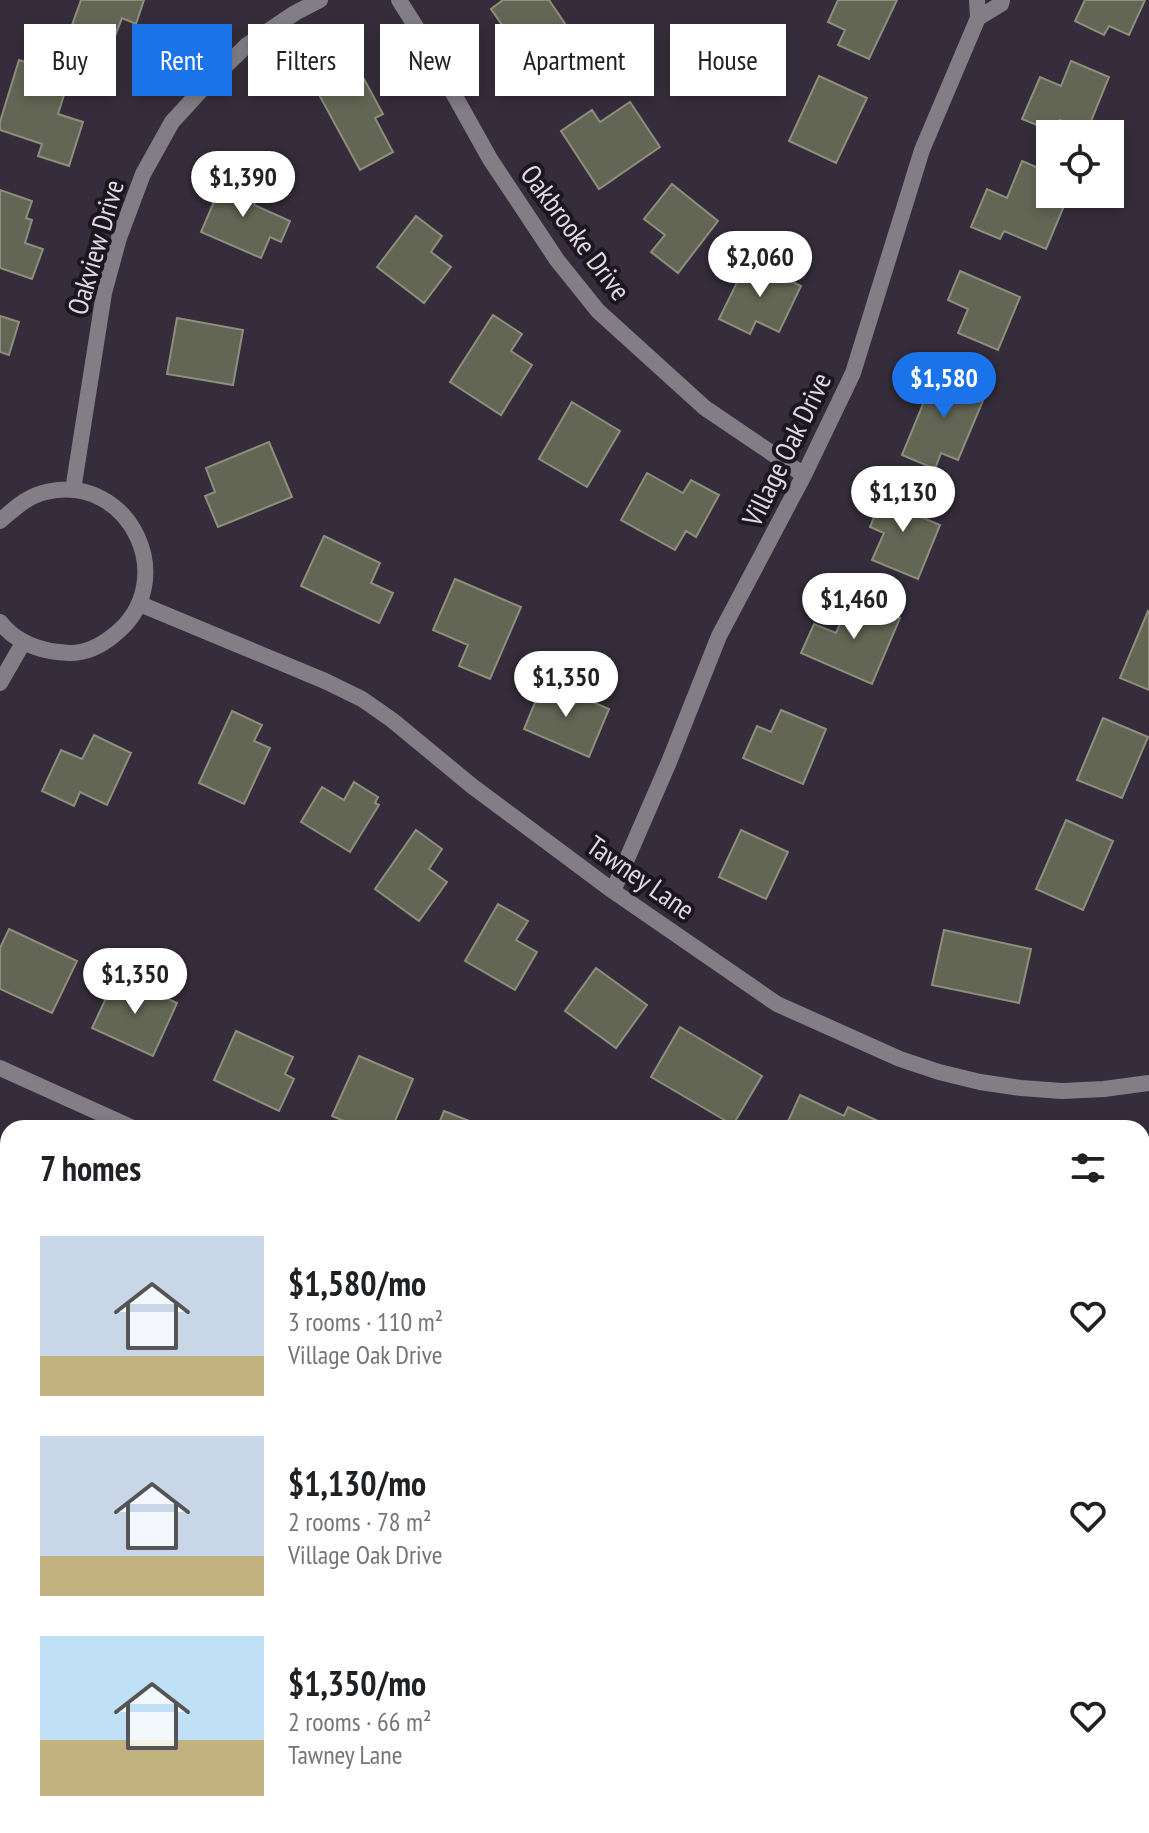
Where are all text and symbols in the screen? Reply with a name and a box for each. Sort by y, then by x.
chip: Buy [24,24,116,96]
chip: Rent [132,24,232,96]
chip: Filters [248,24,364,96]
chip: New [380,24,479,96]
chip: Apartment [495,24,654,96]
chip: House [670,24,786,96]
map controls [1036,120,1124,208]
button: locate [1036,120,1124,208]
pin: $1,390 [178,151,308,219]
street label: Oakbrooke Drive [513,157,639,307]
text: $1,390 [209,160,277,193]
street label: Oakview Drive [58,175,132,319]
pin: $2,060 [695,231,825,299]
text: $2,060 [726,240,794,273]
pin: $1,580 [879,352,1009,420]
text: $1,580 [910,361,978,394]
street label: Village Oak Drive [732,366,839,533]
pin: $1,130 [838,466,968,534]
text: $1,130 [869,475,937,508]
pin: $1,460 [789,573,919,641]
text: $1,460 [820,582,888,615]
pin: $1,350 [501,651,631,719]
text: $1,350 [532,660,600,693]
street label: Tawney Lane [580,827,702,927]
pin: $1,350 [70,948,200,1016]
text: $1,350 [101,957,169,990]
text: 7 homes [40,1146,141,1190]
icon: filters [1066,1146,1110,1190]
text: $1,580/mo [288,1261,426,1305]
icon: home [104,1268,200,1364]
icon: heart [1066,1294,1110,1338]
text: 3 rooms · 110 m² [288,1305,443,1338]
text: Village Oak Drive [288,1338,443,1371]
text: $1,130/mo [288,1461,426,1505]
icon: home [104,1468,200,1564]
icon: heart [1066,1494,1110,1538]
text: 2 rooms · 78 m² [288,1505,432,1538]
text: Village Oak Drive [288,1538,443,1571]
text: $1,350/mo [288,1661,426,1705]
icon: home [104,1668,200,1764]
icon: heart [1066,1694,1110,1738]
text: 2 rooms · 66 m² [288,1705,432,1738]
text: Tawney Lane [288,1738,402,1771]

